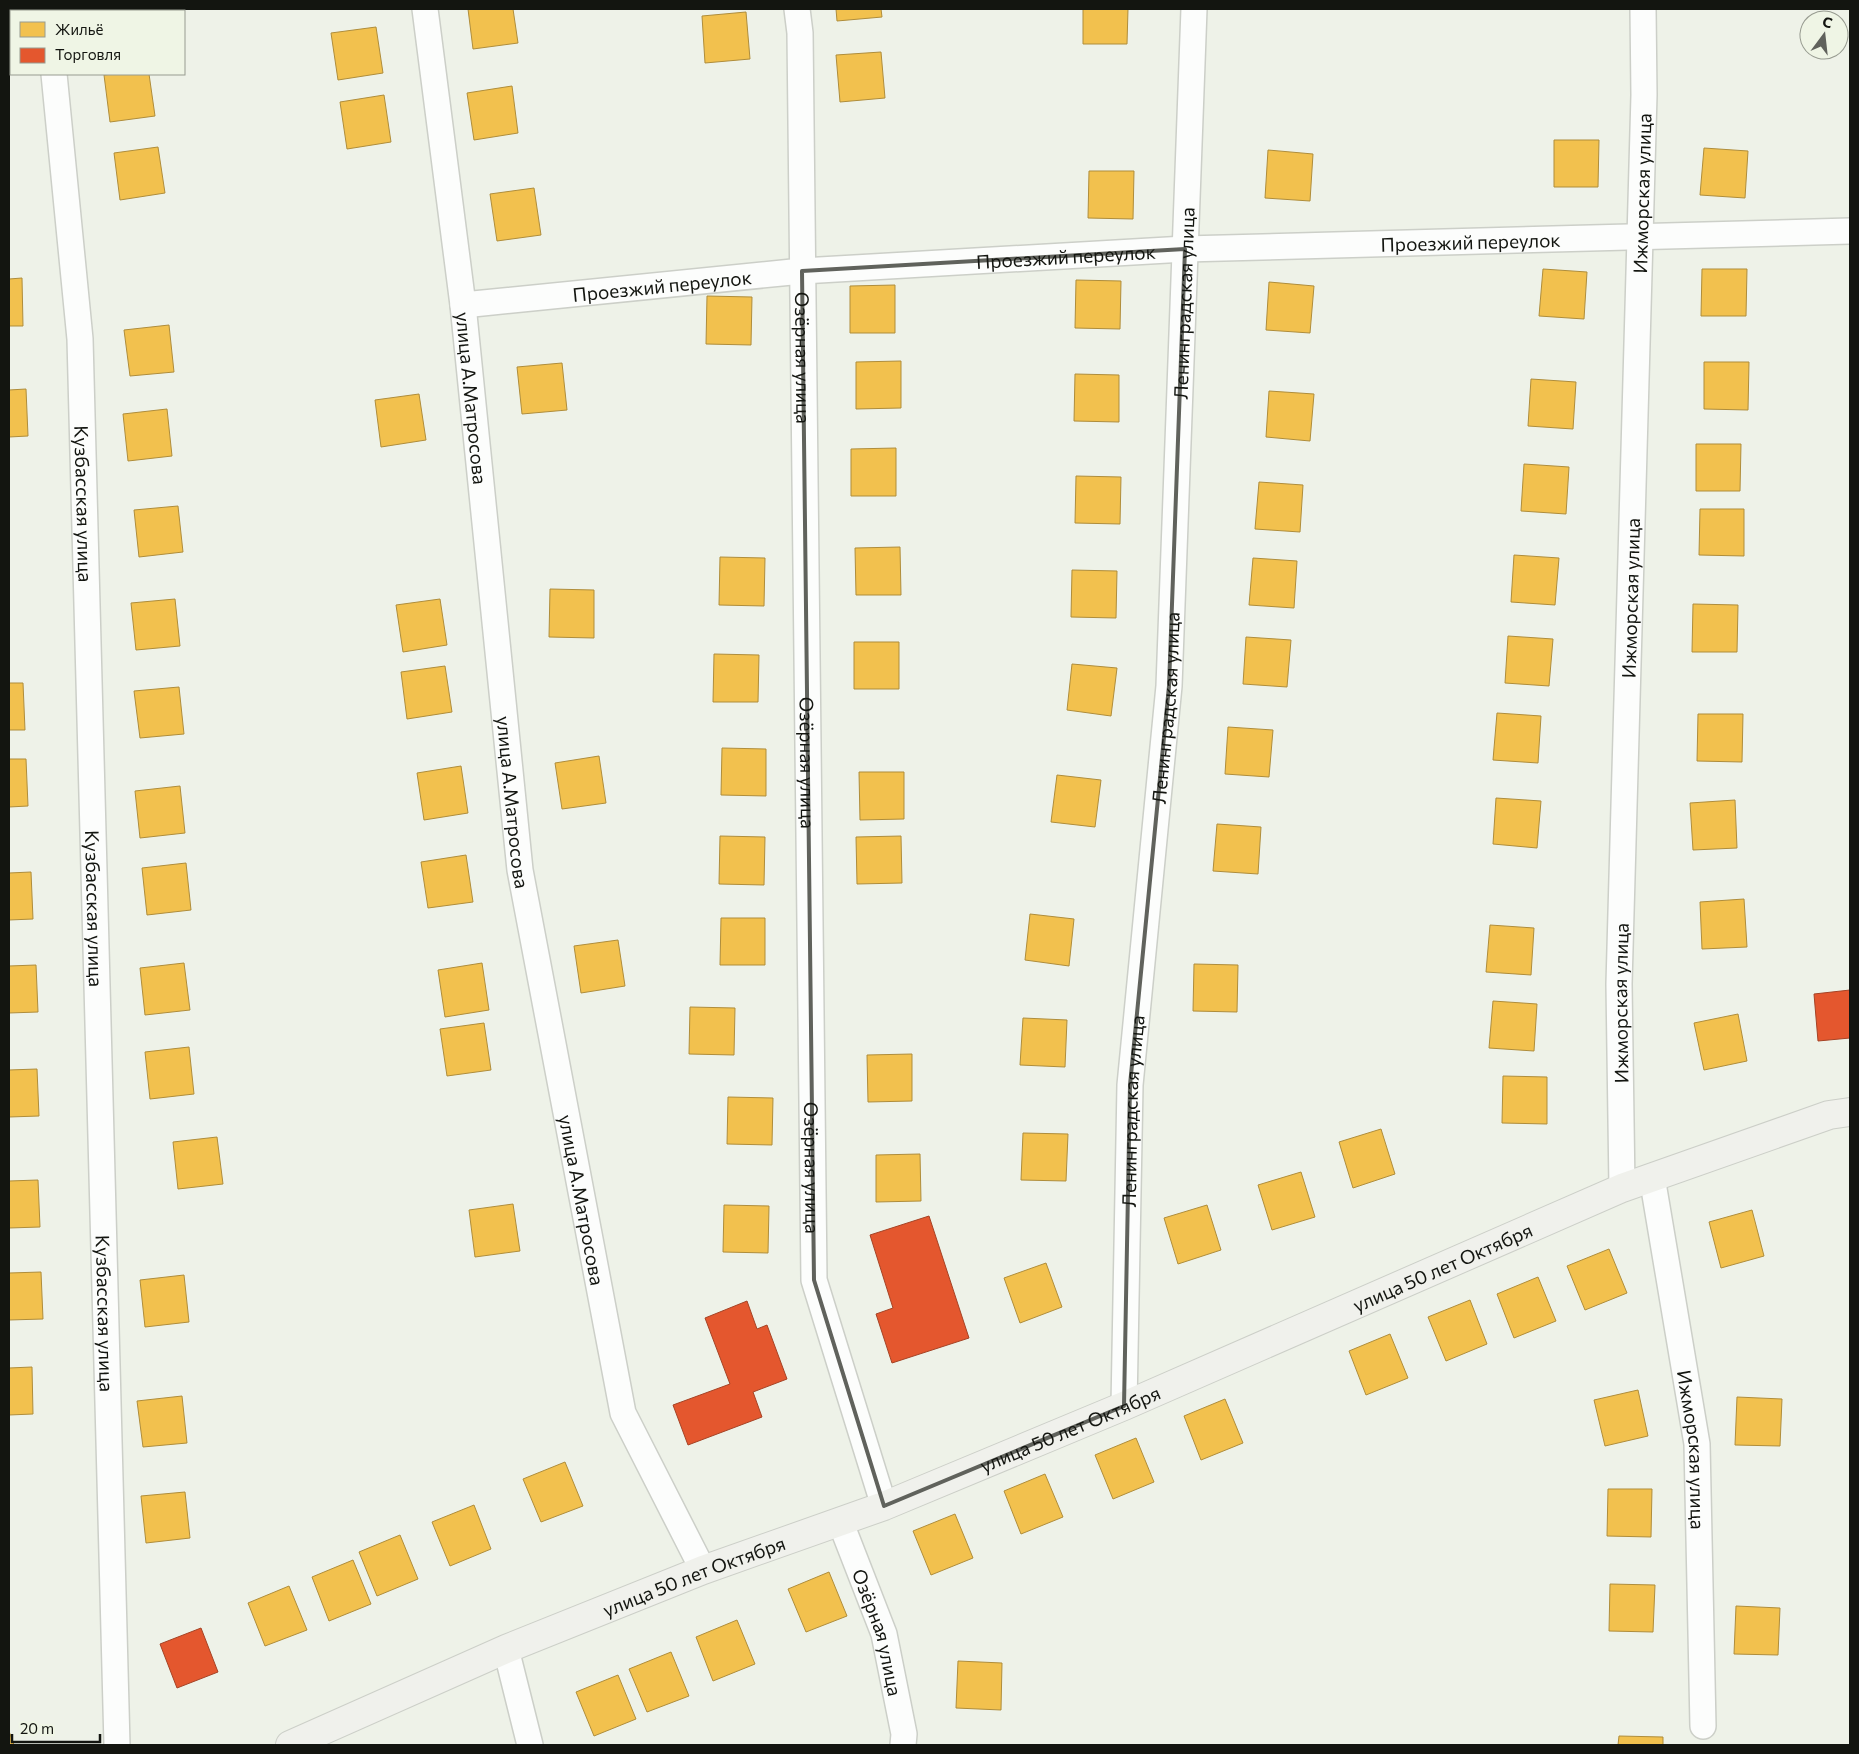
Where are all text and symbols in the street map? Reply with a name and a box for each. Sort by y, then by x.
legend [10,10,185,75]
north arrow [1799,10,1849,60]
text: С [1821,13,1834,31]
text: Жильё [55,20,103,38]
text: Торговля [55,45,121,63]
street label: Ижморская улица [1627,113,1655,274]
street label: Ленинградская улица [1168,207,1198,400]
street label: Проезжий переулок [1380,227,1561,255]
street label: Проезжий переулок [975,239,1156,272]
street label: Проезжий переулок [571,265,753,305]
street label: Озёрная улица [791,292,816,424]
street label: улица А.Матросова [452,311,493,485]
street label: Кузбасская улица [71,425,98,582]
street label: Ижморская улица [1616,518,1644,679]
street label: Ленинградская улица [1146,611,1183,805]
street label: Озёрная улица [796,697,820,829]
street label: улица А.Матросова [493,715,535,890]
street label: Кузбасская улица [81,830,109,987]
street label: Ижморская улица [1607,922,1632,1083]
street label: Ленинградская улица [1116,1014,1148,1207]
street label: Озёрная улица [800,1102,825,1234]
street label: улица А.Матросова [555,1113,610,1287]
street label: улица 50 лет Октября [1349,1217,1535,1316]
street label: Кузбасская улица [92,1235,119,1392]
street label: Ижморская улица [1673,1368,1710,1530]
street label: улица 50 лет Октября [976,1380,1164,1476]
street label: улица 50 лет Октября [599,1530,788,1621]
street label: Озёрная улица [848,1565,908,1698]
scale bar [12,1712,100,1744]
text: 20 m [20,1719,54,1737]

